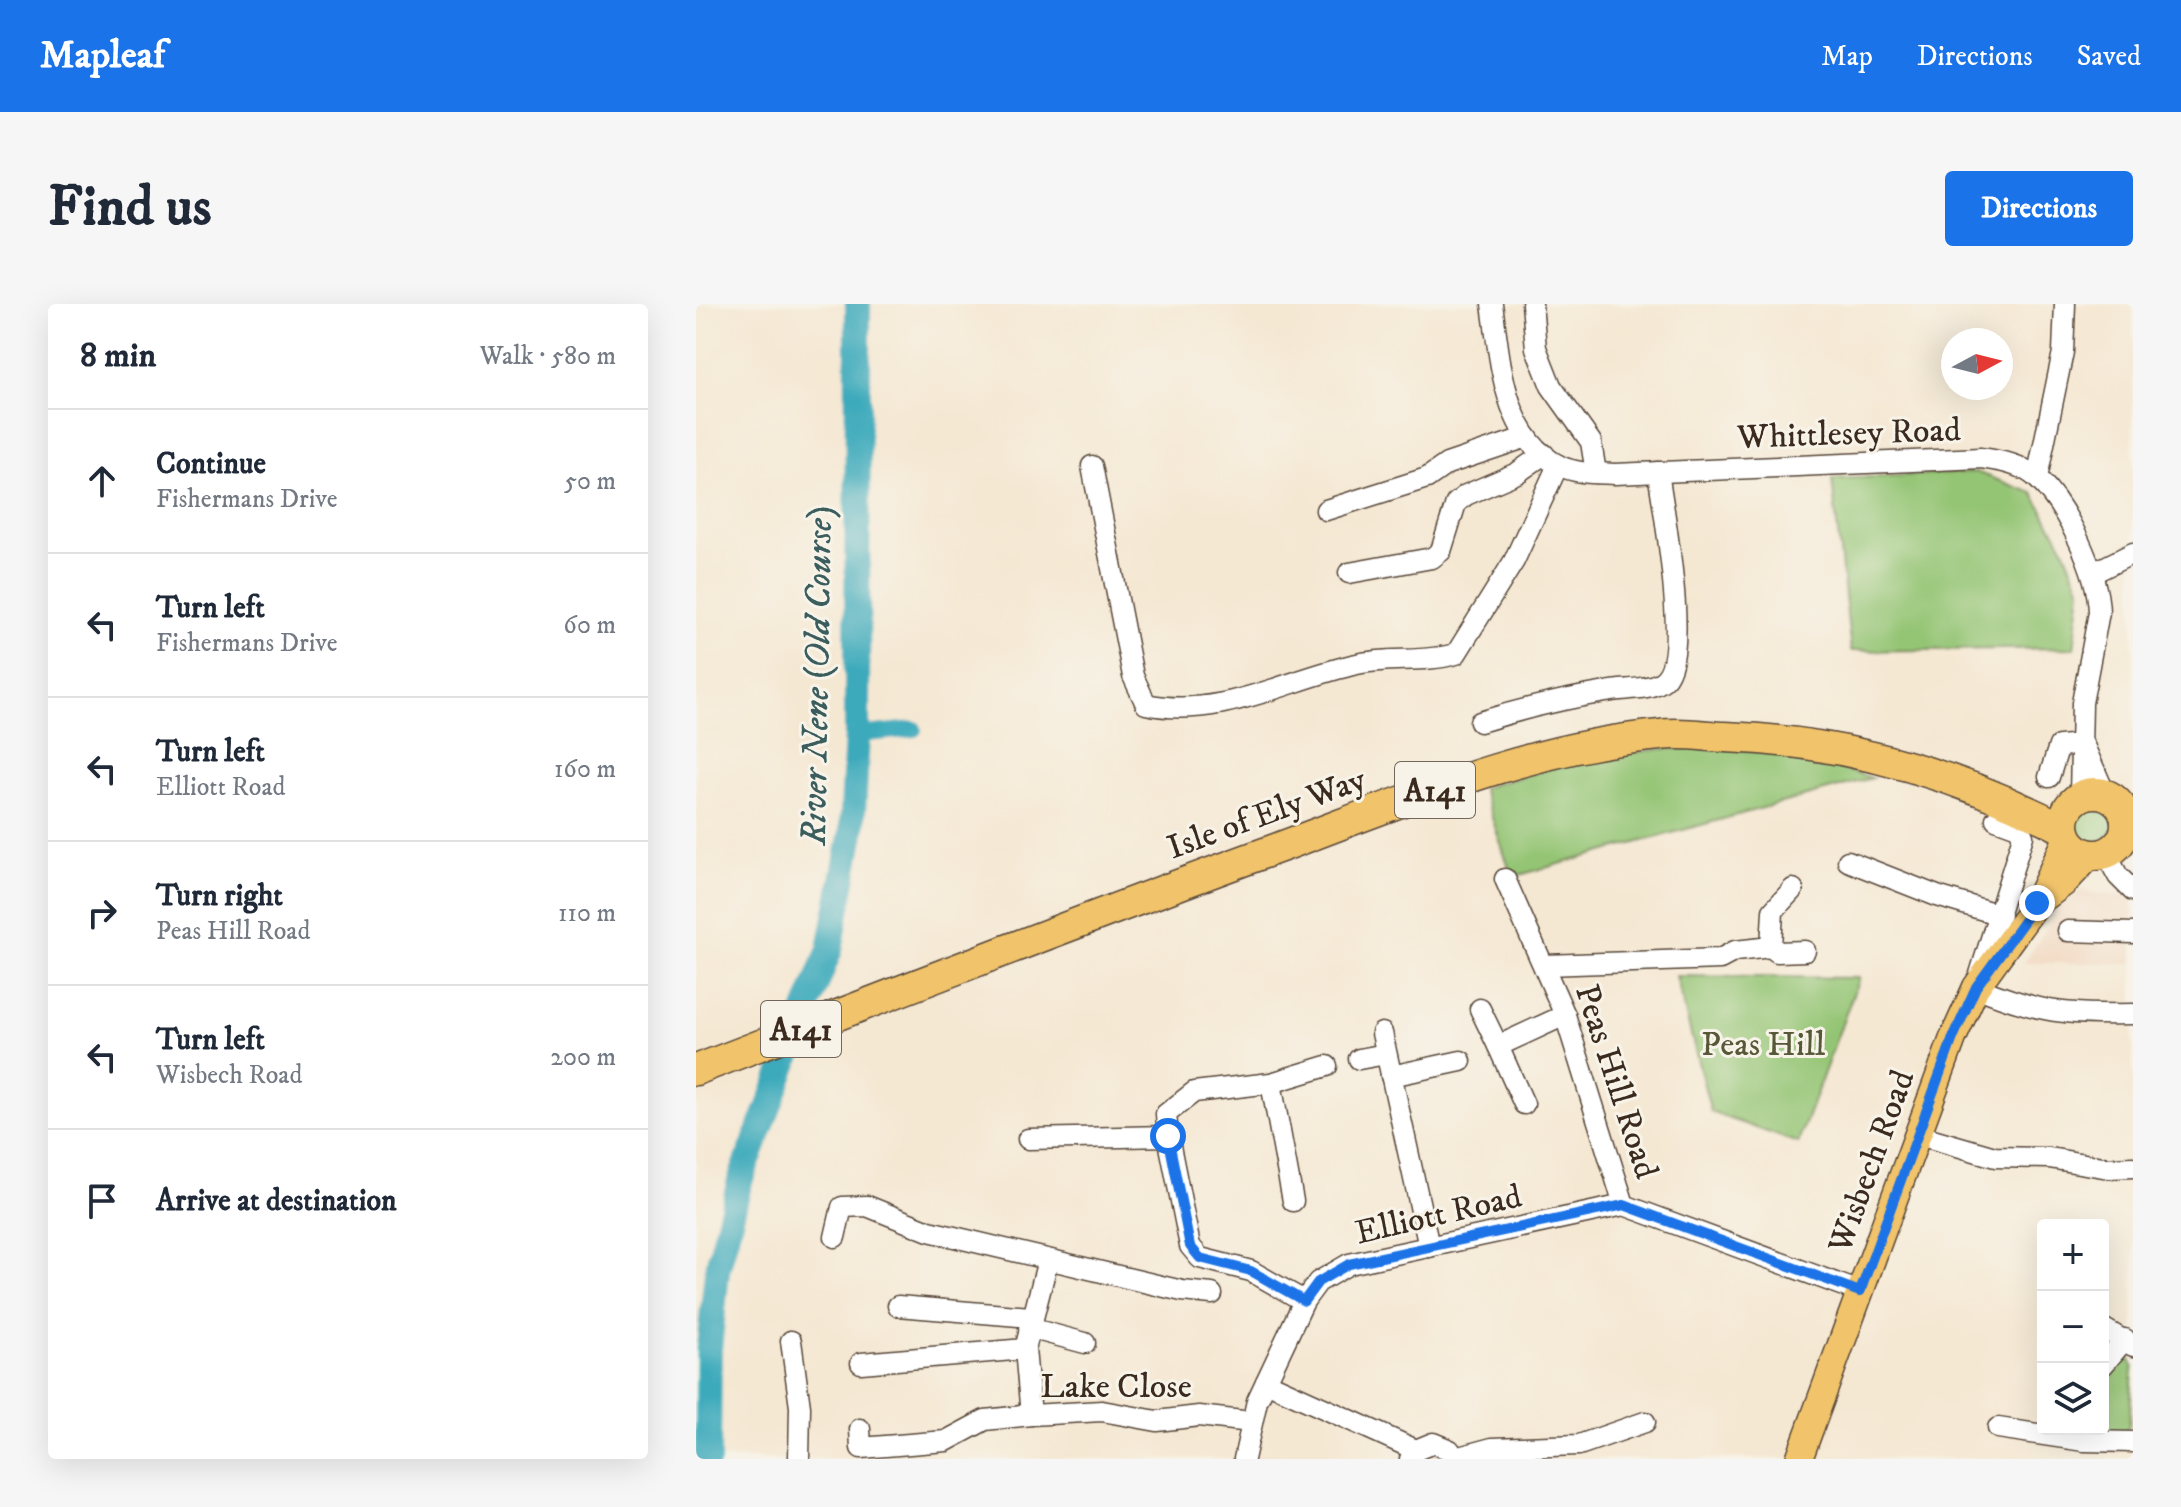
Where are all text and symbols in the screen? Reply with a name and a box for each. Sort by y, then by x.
text: Mapleaf [40,32,165,80]
text: Map [1821,39,1873,74]
text: Directions [1917,39,2033,74]
text: Saved [2077,39,2141,74]
button: Directions [1945,171,2133,246]
text: Find us [48,173,212,243]
north arrow [1941,328,2013,400]
text: 8 min [80,335,156,377]
text: Walk · 580 m [480,340,616,373]
street label: Whittlesey Road [1736,409,1962,459]
text: Continue [156,446,266,483]
icon: ahead [80,459,124,503]
text: 50 m [564,465,616,498]
text: Fishermans Drive [156,483,338,516]
water label: River Nene (Old Course) [792,506,843,847]
text: Turn left [156,590,265,627]
icon: left [80,603,124,647]
text: 60 m [563,609,616,642]
text: Fishermans Drive [156,627,338,660]
text: Turn left [156,734,265,771]
icon: left [80,747,124,791]
text: 160 m [554,753,616,786]
street label: Isle of Ely Way [1162,758,1372,869]
road number: A141 [1395,762,1475,818]
text: Elliott Road [156,771,285,804]
text: Turn right [156,878,283,915]
route end [2019,885,2055,921]
icon: right [80,891,124,935]
text: 110 m [558,897,616,930]
text: Peas Hill Road [156,915,310,948]
street label: Peas Hill Road [1565,979,1667,1184]
road number: A141 [761,1001,841,1057]
text: Turn left [156,1022,265,1059]
park label: Peas Hill [1701,1024,1826,1066]
icon: left [80,1035,124,1079]
text: 200 m [550,1041,616,1074]
text: Wisbech Road [156,1059,302,1092]
street label: Wisbech Road [1819,1065,1924,1260]
route start [1150,1118,1186,1154]
street label: Elliott Road [1351,1175,1526,1254]
icon: arrive [80,1179,124,1223]
text: Arrive at destination [156,1183,397,1220]
map controls [2037,1219,2109,1435]
button: + [2037,1219,2109,1291]
button: − [2037,1291,2109,1363]
button: layers [2037,1363,2109,1435]
street label: Lake Close [1040,1366,1192,1408]

